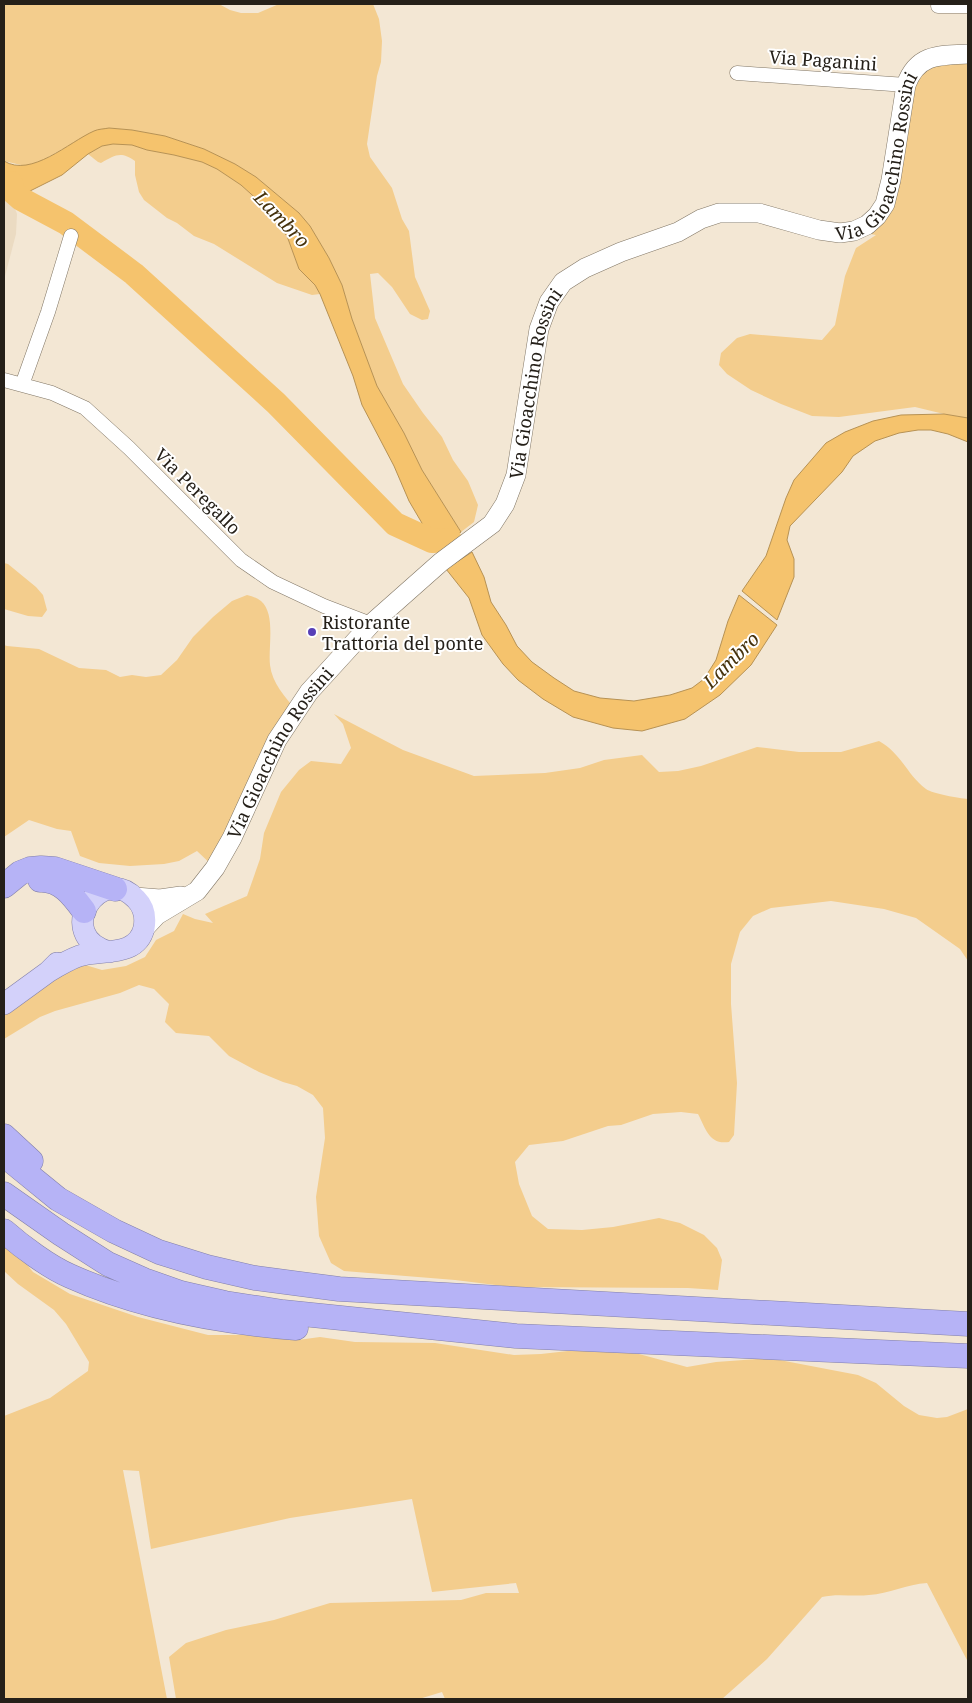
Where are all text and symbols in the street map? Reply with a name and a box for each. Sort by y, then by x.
street label: Via Paganini [768,44,878,76]
street label: Via Gioacchino Rossini [834,67,922,246]
water label: Lambro [248,184,316,253]
street label: Via Gioacchino Rossini [504,283,567,481]
street label: Via Peregallo [150,443,246,539]
place label: Ristorante Trattoria del ponte [322,610,483,655]
marker: Ristorante Trattoria del ponte [306,626,318,638]
water label: Lambro [696,626,765,695]
street label: Via Gioacchino Rossini [221,661,338,842]

